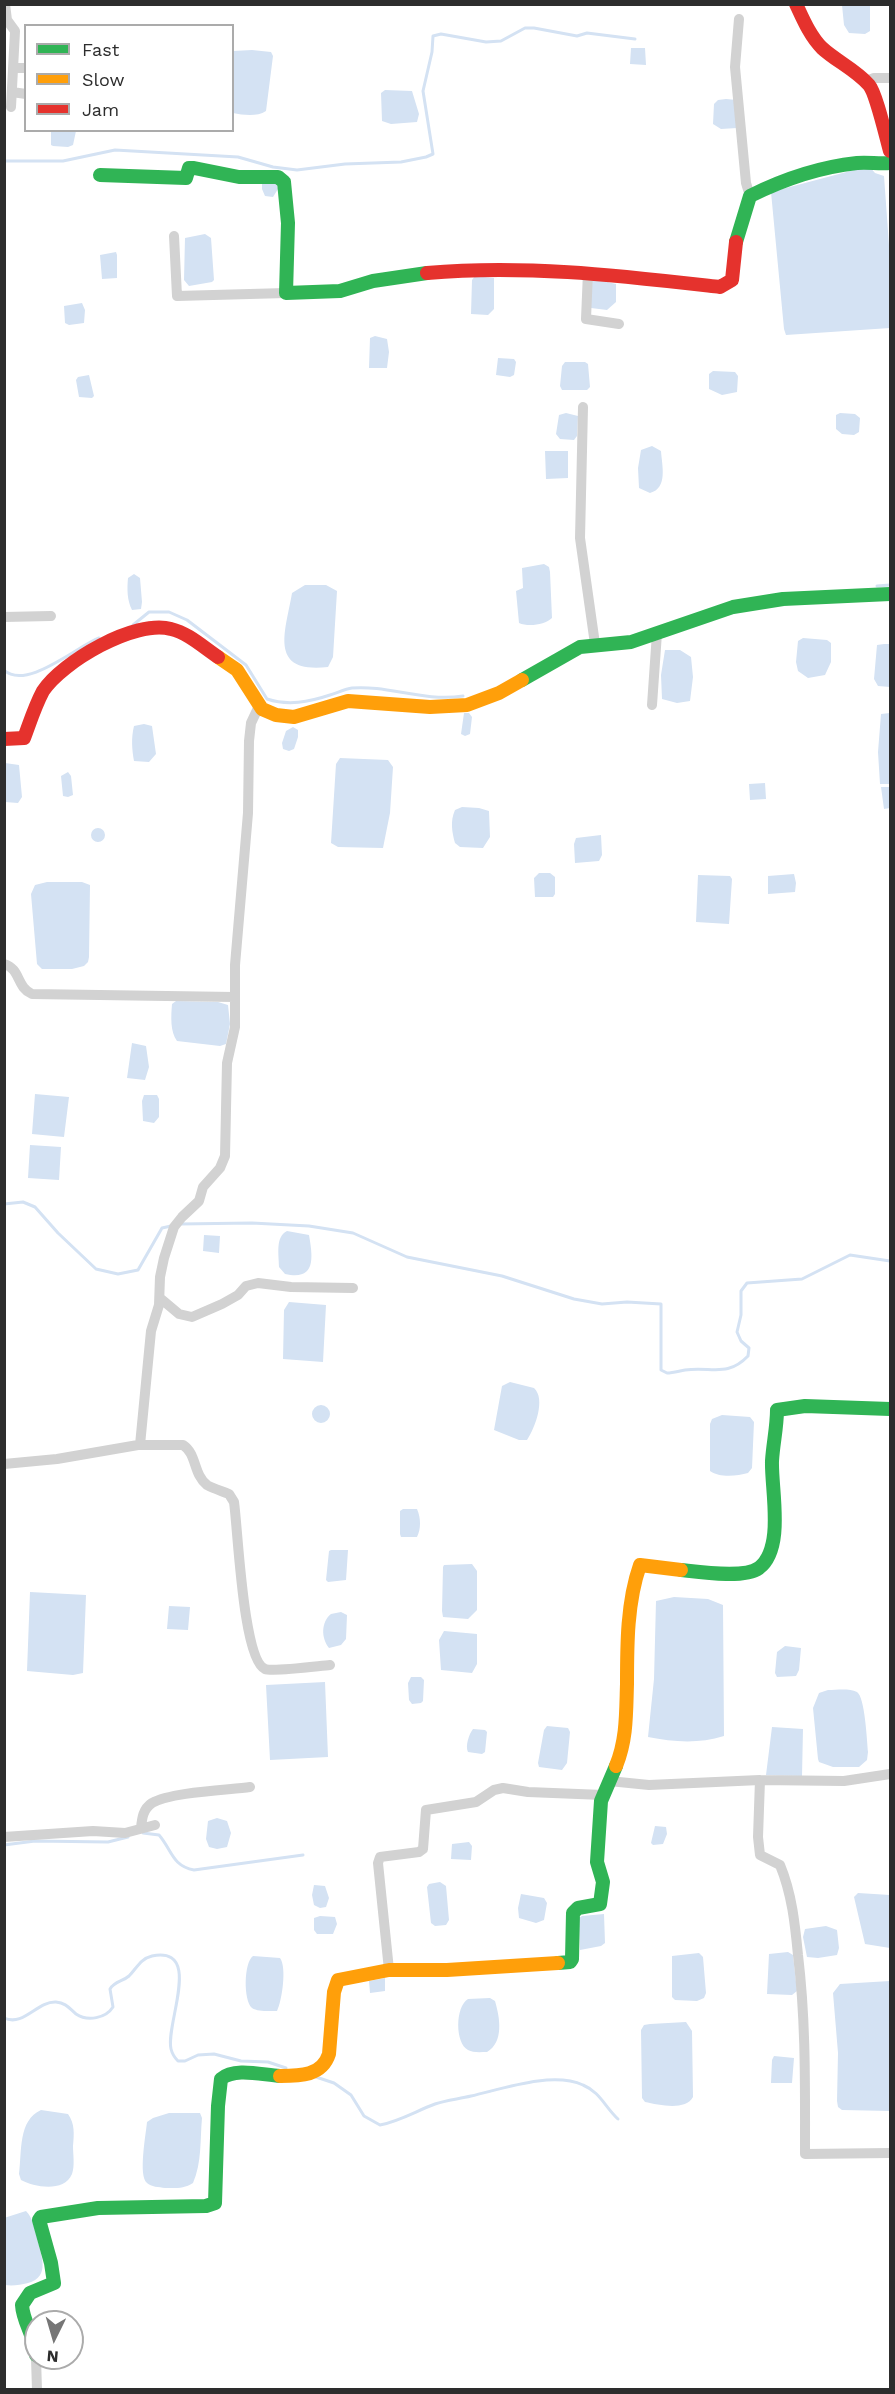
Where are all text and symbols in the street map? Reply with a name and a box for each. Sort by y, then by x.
legend [24,24,234,132]
text: Fast [82,39,119,60]
text: Slow [82,69,125,90]
text: Jam [82,99,119,120]
north arrow [24,2310,84,2370]
text: N [46,2346,59,2366]

